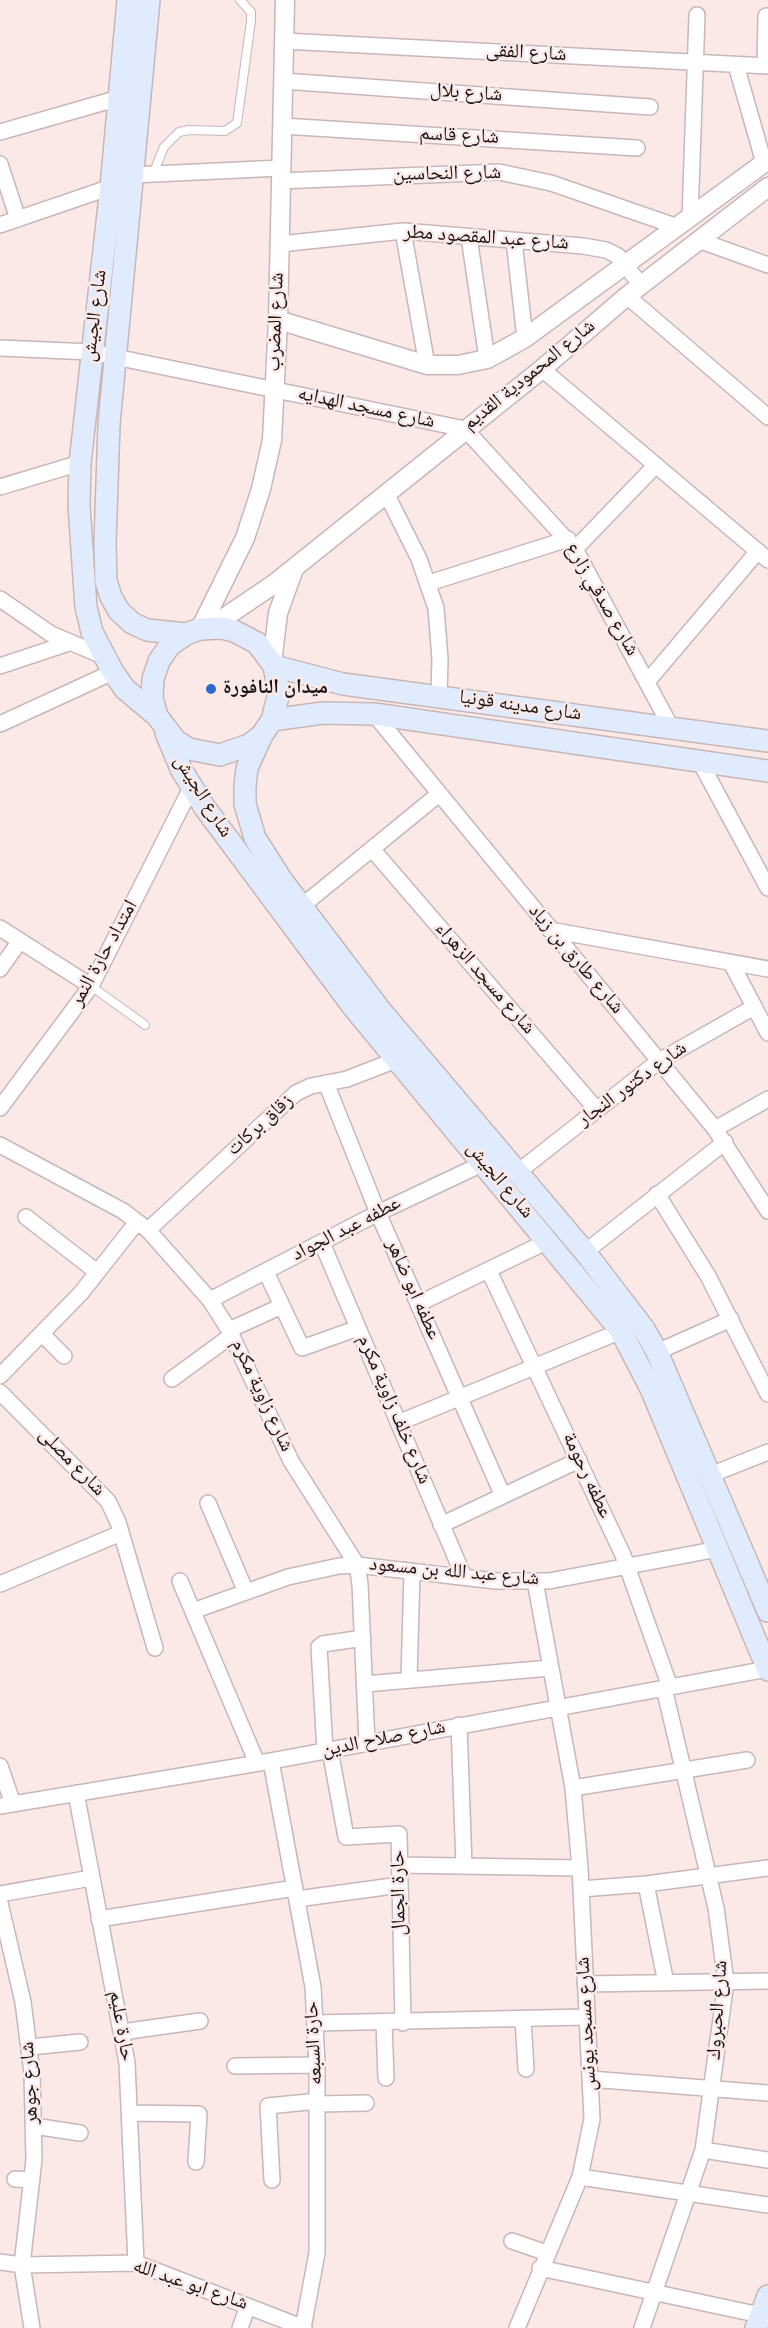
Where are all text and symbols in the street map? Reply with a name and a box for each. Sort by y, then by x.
street label: شارع الفقى [485,40,567,68]
street label: شارع بلال [429,80,503,108]
street label: شارع قاسم [418,123,500,151]
street label: شارع النحاسين [393,162,501,188]
street label: شارع عبد المقصود مطر [403,221,569,257]
street label: شارع الجيش [78,269,114,363]
street label: شارع المضرب [263,272,291,372]
street label: شارع المحمودية القديم [459,315,601,437]
street label: شارع مسجد الهدايه [295,383,437,435]
street label: شارع صدقي زارع [559,539,643,661]
place label: ميدان النافورة [223,677,328,701]
marker: ميدان النافورة [204,682,218,696]
street label: شارع مدينه قونيا [457,687,583,727]
street label: شارع الجيش [167,751,237,843]
street label: امتداد حارة النمر [66,897,144,1011]
street label: شارع طارق بن زياد [522,900,628,1020]
street label: شارع مسجد الزهراء [429,918,539,1040]
street label: شارع دكتور النجار [574,1037,692,1133]
street label: زقاق بركات [223,1090,299,1162]
street label: شارع الجيش [460,1138,538,1224]
street label: عطفه عبد الجواد [289,1192,405,1268]
street label: عطفه ابو ضاهر [379,1236,445,1344]
street label: شارع خلف زاوية مكرم [351,1332,435,1488]
street label: شارع زاوية مكرم [224,1336,298,1456]
street label: شارع مصلى [32,1424,110,1502]
street label: عطفه رحومة [556,1429,616,1523]
street label: شارع عبد الله بن مسعود [368,1554,540,1592]
street label: شارع صلاح الدين [320,1716,448,1764]
street label: حارة الجمال [387,1850,413,1936]
street label: شارع مسجد يونس [572,1956,604,2092]
street label: شارع الحبروك [704,1960,734,2060]
street label: حارة عليم [102,1989,138,2063]
street label: حارة السبعه [301,2001,329,2085]
street label: شارع جوهر [17,2041,45,2125]
street label: شارع ابو عبد الله [129,2255,251,2317]

